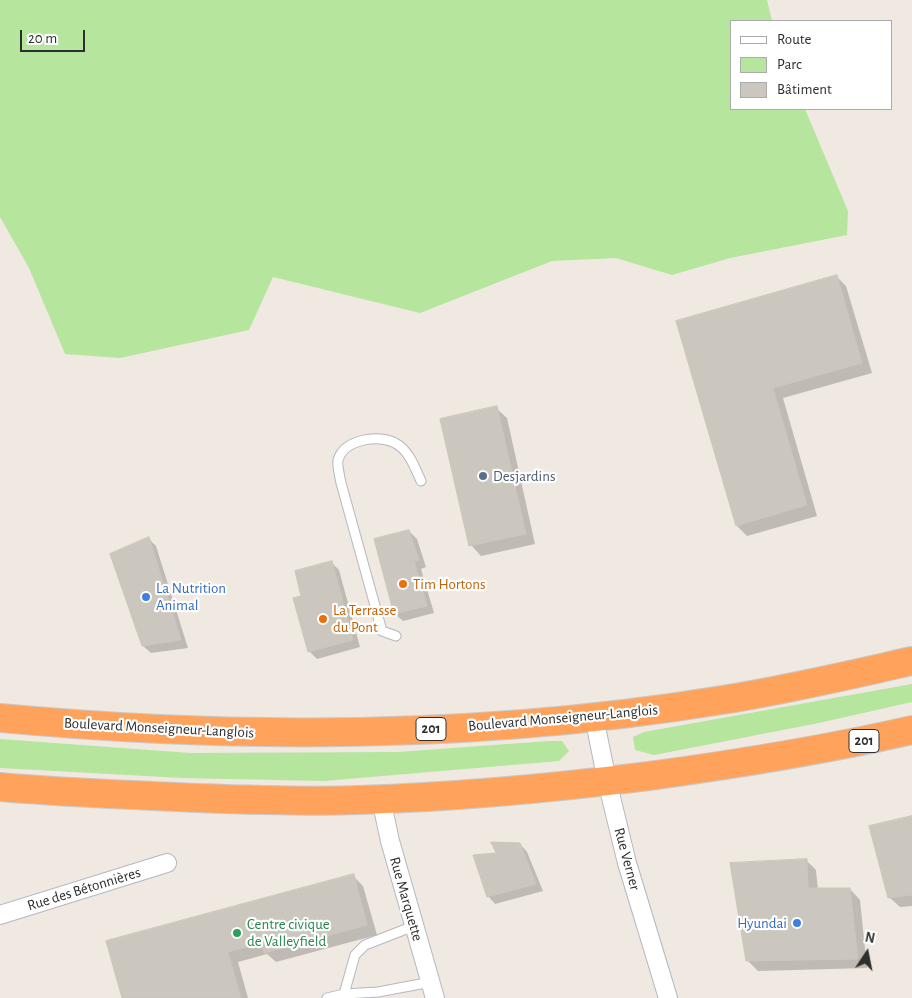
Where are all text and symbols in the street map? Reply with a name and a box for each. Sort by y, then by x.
scale bar [22,20,88,52]
legend [730,20,892,110]
text: 20 m [28,31,57,46]
text: Route [777,32,811,47]
text: Parc [777,57,802,72]
text: Bâtiment [777,82,832,97]
place label: Desjardins [493,467,555,485]
marker: Desjardins [477,470,489,482]
place label: Tim Hortons [413,575,486,593]
marker: Tim Hortons [397,578,409,590]
place label: La Nutrition Animal [156,579,226,614]
marker: La Nutrition Animal [140,591,152,603]
place label: La Terrasse du Pont [333,601,396,636]
marker: La Terrasse du Pont [317,613,329,625]
street label: Boulevard Monseigneur-Langlois [467,701,659,735]
street label: Boulevard Monseigneur-Langlois [63,714,255,742]
road number: 201 [416,718,446,741]
road number: 201 [849,729,879,752]
street label: Rue Verner [610,826,644,892]
street label: Rue Marquette [385,855,427,943]
street label: Rue des Bétonnières [25,863,143,915]
place label: Hyundai [737,914,787,932]
place label: Centre civique de Valleyfield [247,915,330,950]
marker: Hyundai [791,917,803,929]
marker: Centre civique de Valleyfield [231,927,243,939]
north arrow [842,928,892,978]
text: N [864,930,876,946]

